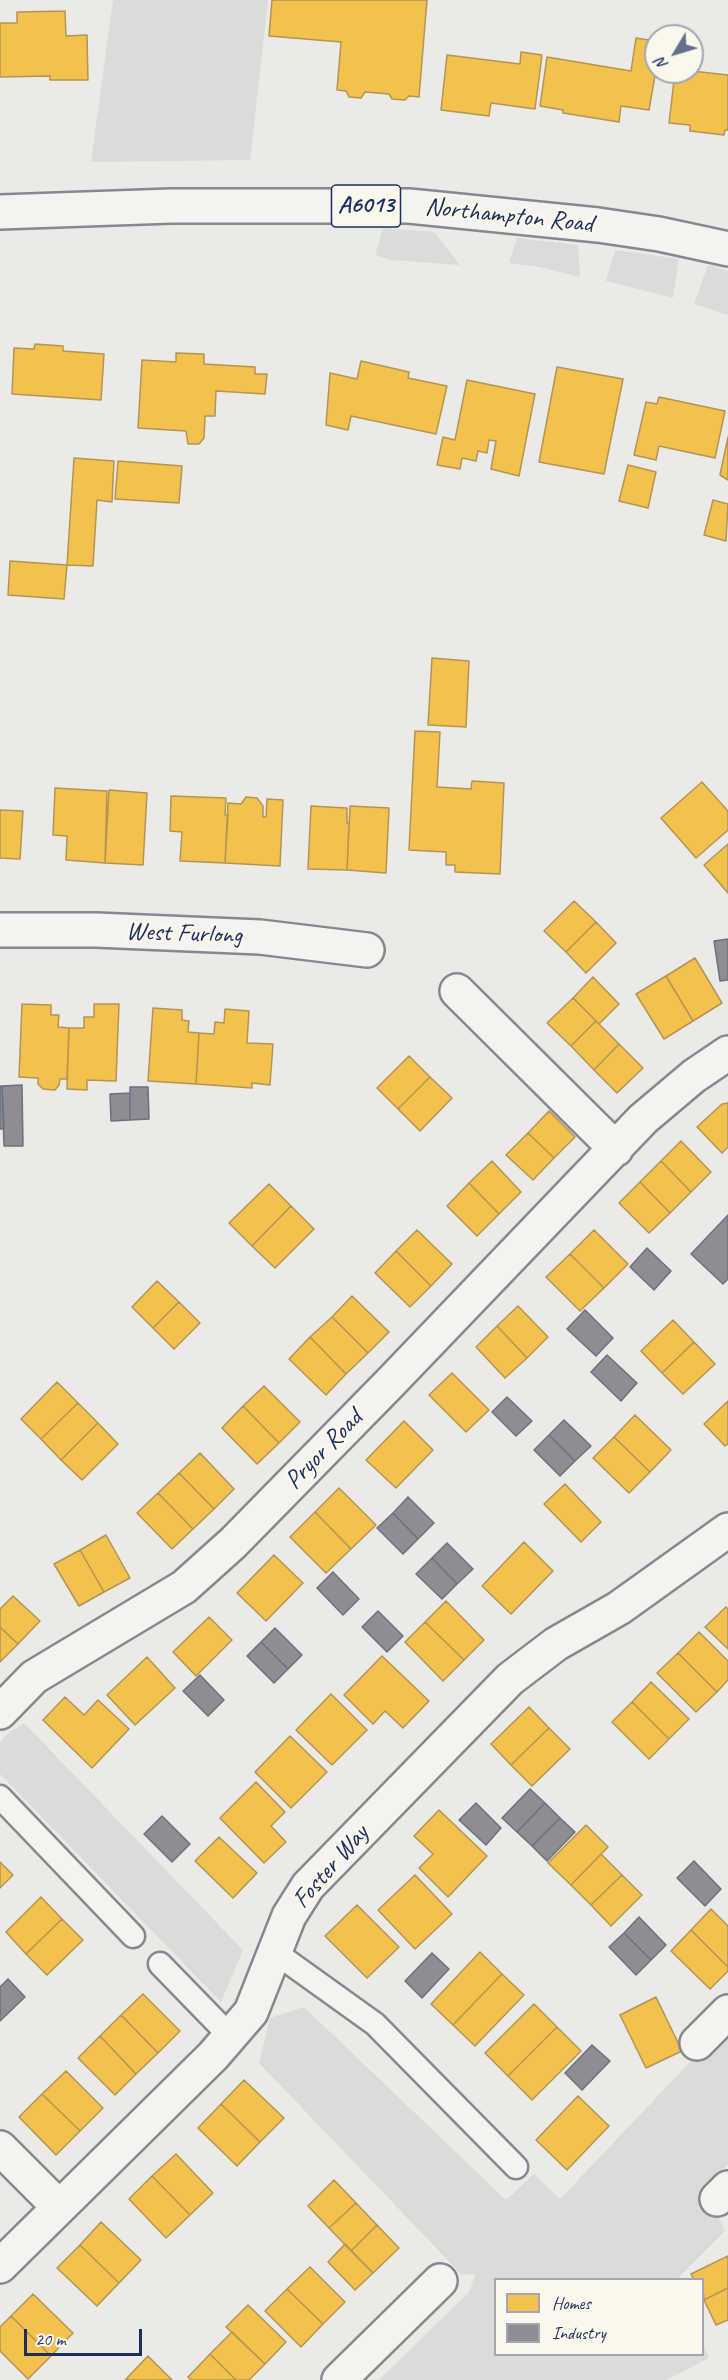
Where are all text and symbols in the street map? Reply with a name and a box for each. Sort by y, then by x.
north arrow [644,24,704,84]
text: N [650,54,672,74]
road number: A6013 [332,185,400,227]
street label: Northampton Road [424,192,594,240]
street label: West Furlong [125,916,243,952]
street label: Pryor Road [279,1404,369,1496]
street label: Foster Way [286,1819,376,1915]
legend [494,2278,704,2356]
text: Homes [552,2292,591,2314]
scale bar [27,2317,146,2355]
text: Industry [552,2322,606,2344]
text: 20 m [35,2328,66,2350]

